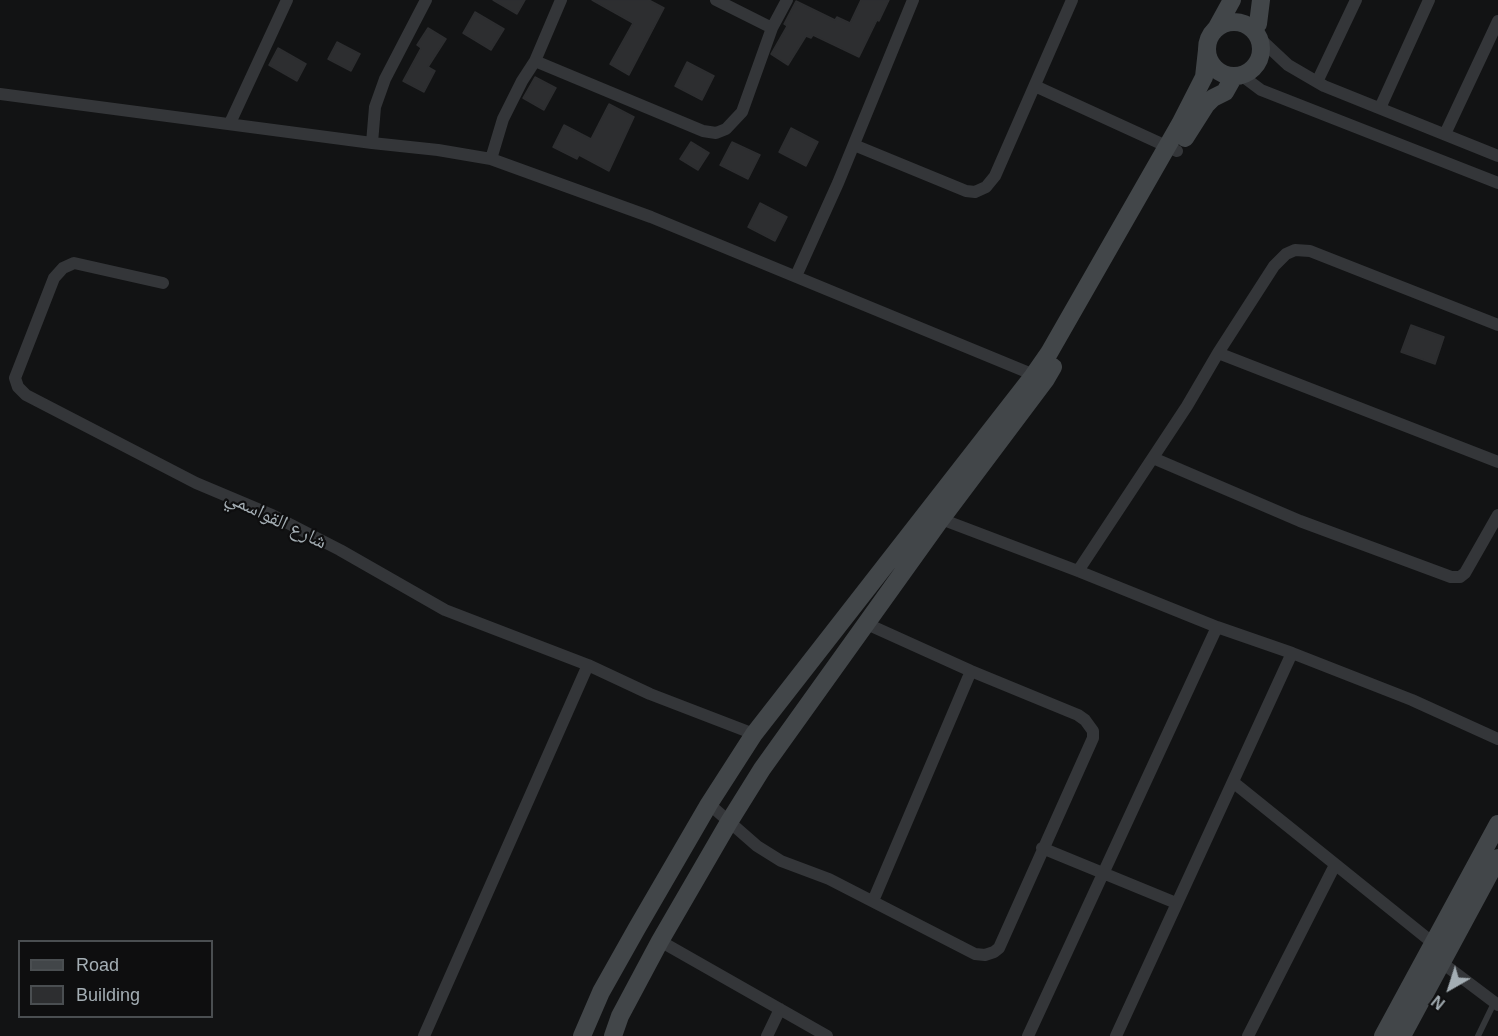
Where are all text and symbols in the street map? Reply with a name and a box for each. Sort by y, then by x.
street label: شارع القواسمي [221,485,331,555]
legend [18,940,213,1018]
text: Road [76,955,119,975]
north arrow [1420,958,1480,1018]
text: Building [76,985,140,1005]
text: N [1429,992,1448,1013]

